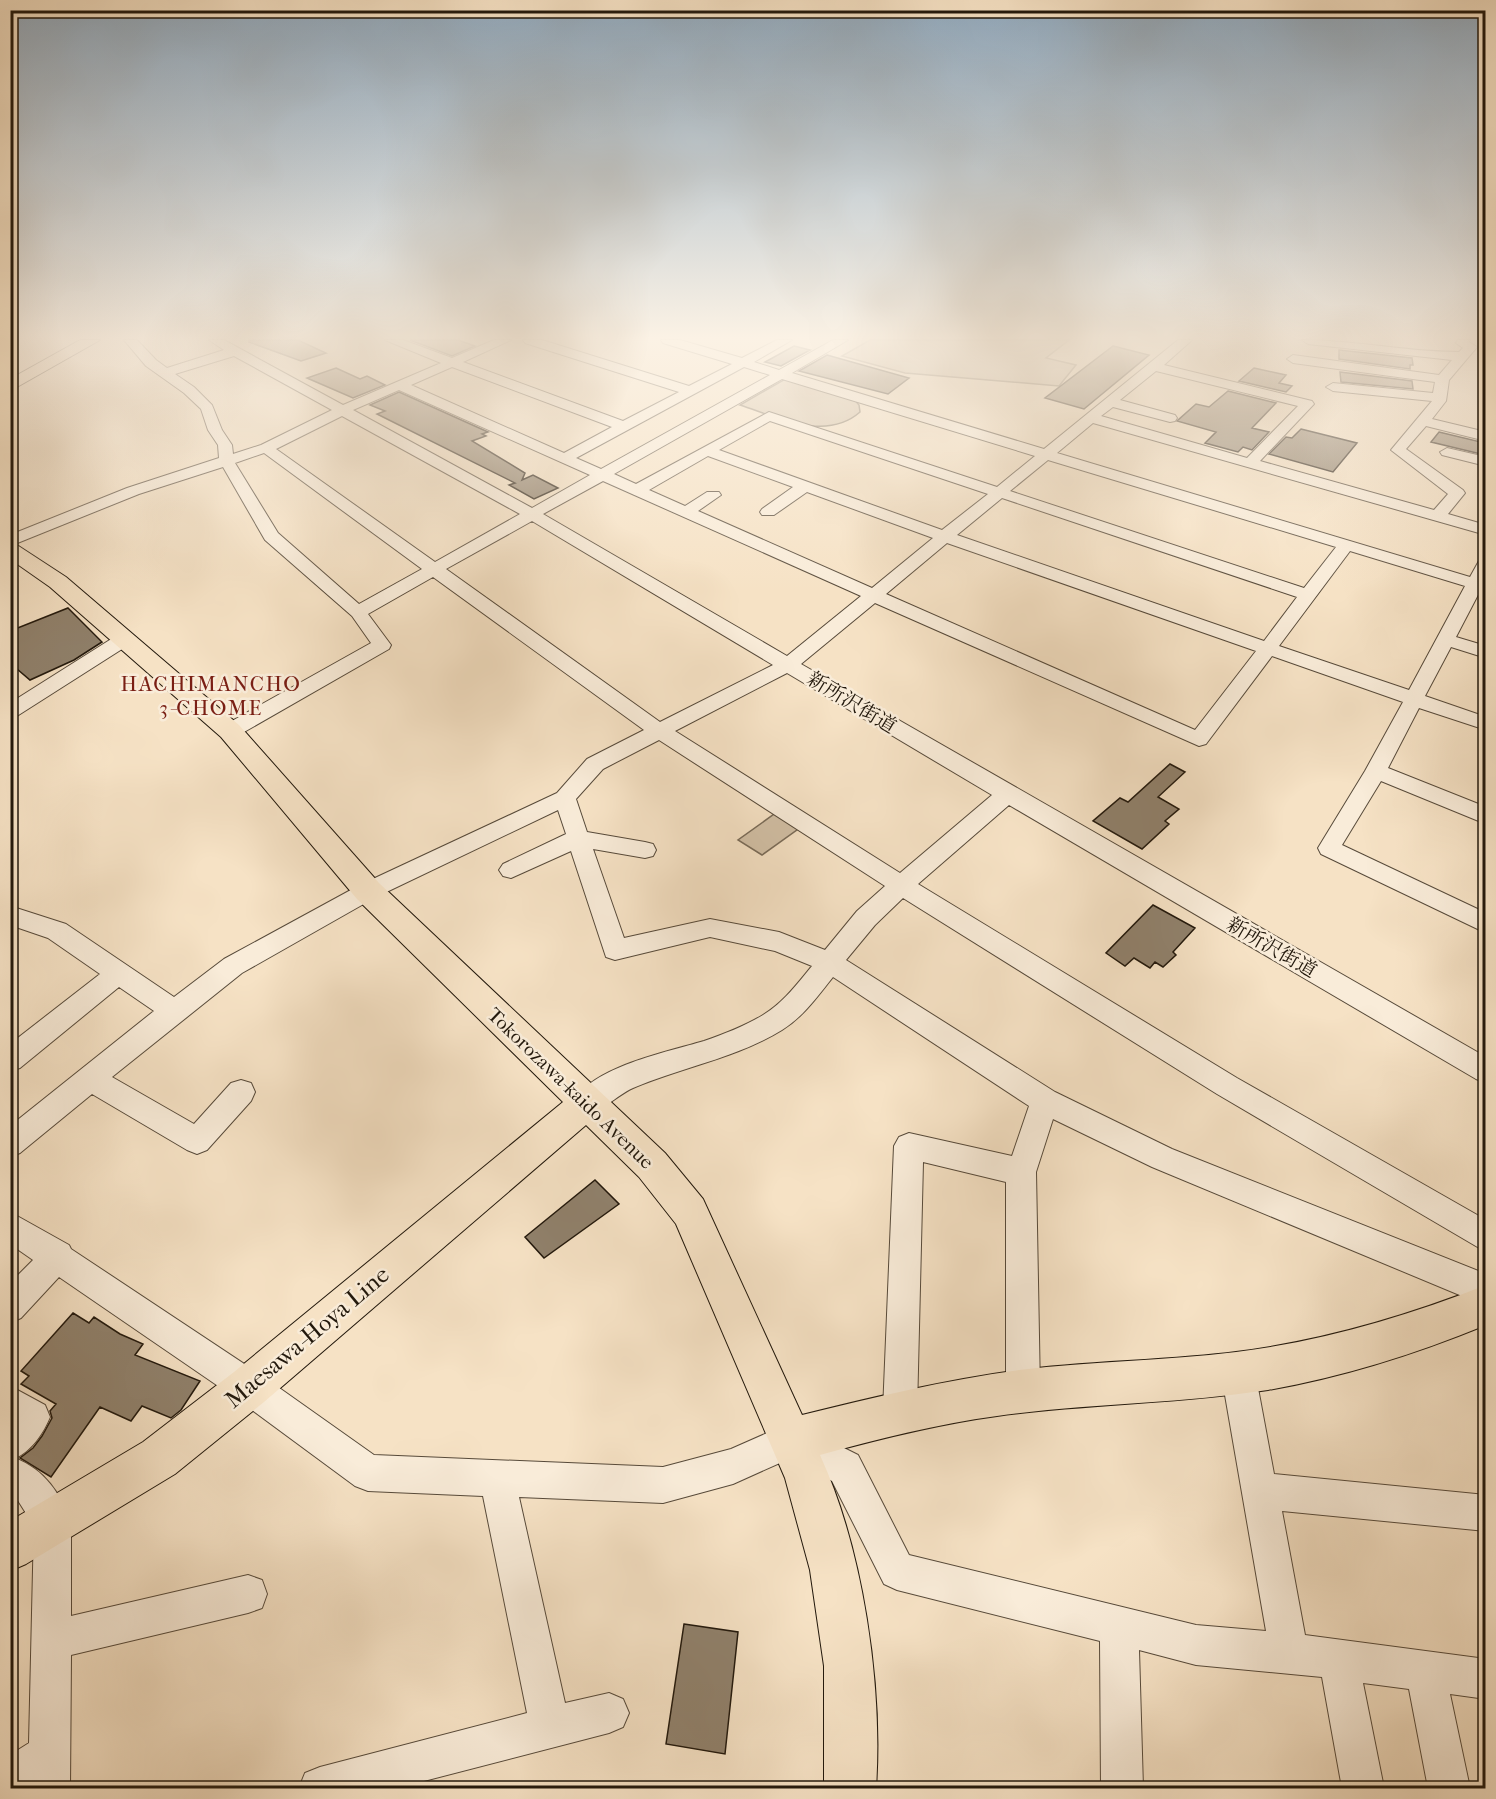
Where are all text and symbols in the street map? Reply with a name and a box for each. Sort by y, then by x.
street label: 新所沢街道 [803,667,901,738]
district label: HACHIMANCHO 3-CHOME [121,672,301,720]
street label: 新所沢街道 [1223,912,1321,982]
street label: Tokorozawa-kaido Avenue [483,1003,659,1174]
street label: Maesawa-Hoya Line [219,1260,395,1414]

